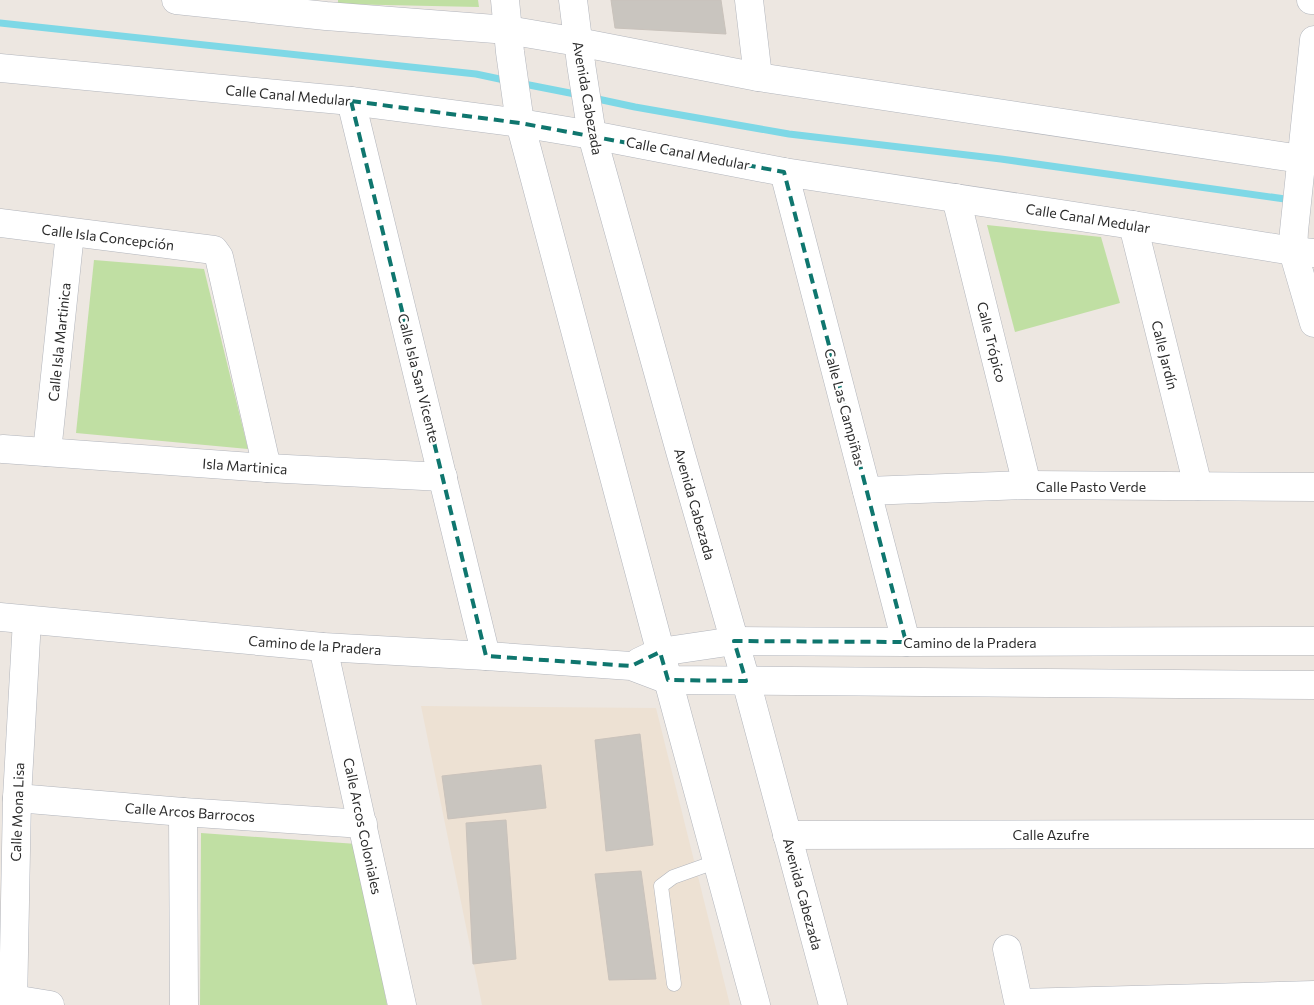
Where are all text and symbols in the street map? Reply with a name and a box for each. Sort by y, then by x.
street label: Avenida Cabezada [570,40,606,156]
street label: Calle Canal Medular [225,81,352,109]
street label: Calle Canal Medular [625,133,752,173]
street label: Calle Canal Medular [1025,200,1152,236]
street label: Calle Isla Concepción [41,220,175,254]
street label: Calle Isla Martinica [44,282,74,402]
street label: Calle Trópico [974,300,1010,384]
street label: Calle Isla San Vicente [395,312,443,444]
street label: Calle Jardín [1148,319,1182,391]
street label: Calle Las Campiñas [821,346,869,468]
street label: Avenida Cabezada [671,446,719,562]
street label: Isla Martinica [202,455,288,477]
street label: Calle Pasto Verde [1036,478,1146,495]
street label: Camino de la Pradera [248,632,382,658]
street label: Camino de la Pradera [903,634,1037,651]
street label: Calle Arcos Coloniales [340,756,386,896]
street label: Calle Mona Lisa [7,762,27,862]
street label: Calle Arcos Barrocos [124,799,256,825]
street label: Calle Azufre [1013,826,1089,843]
street label: Avenida Cabezada [780,836,826,952]

